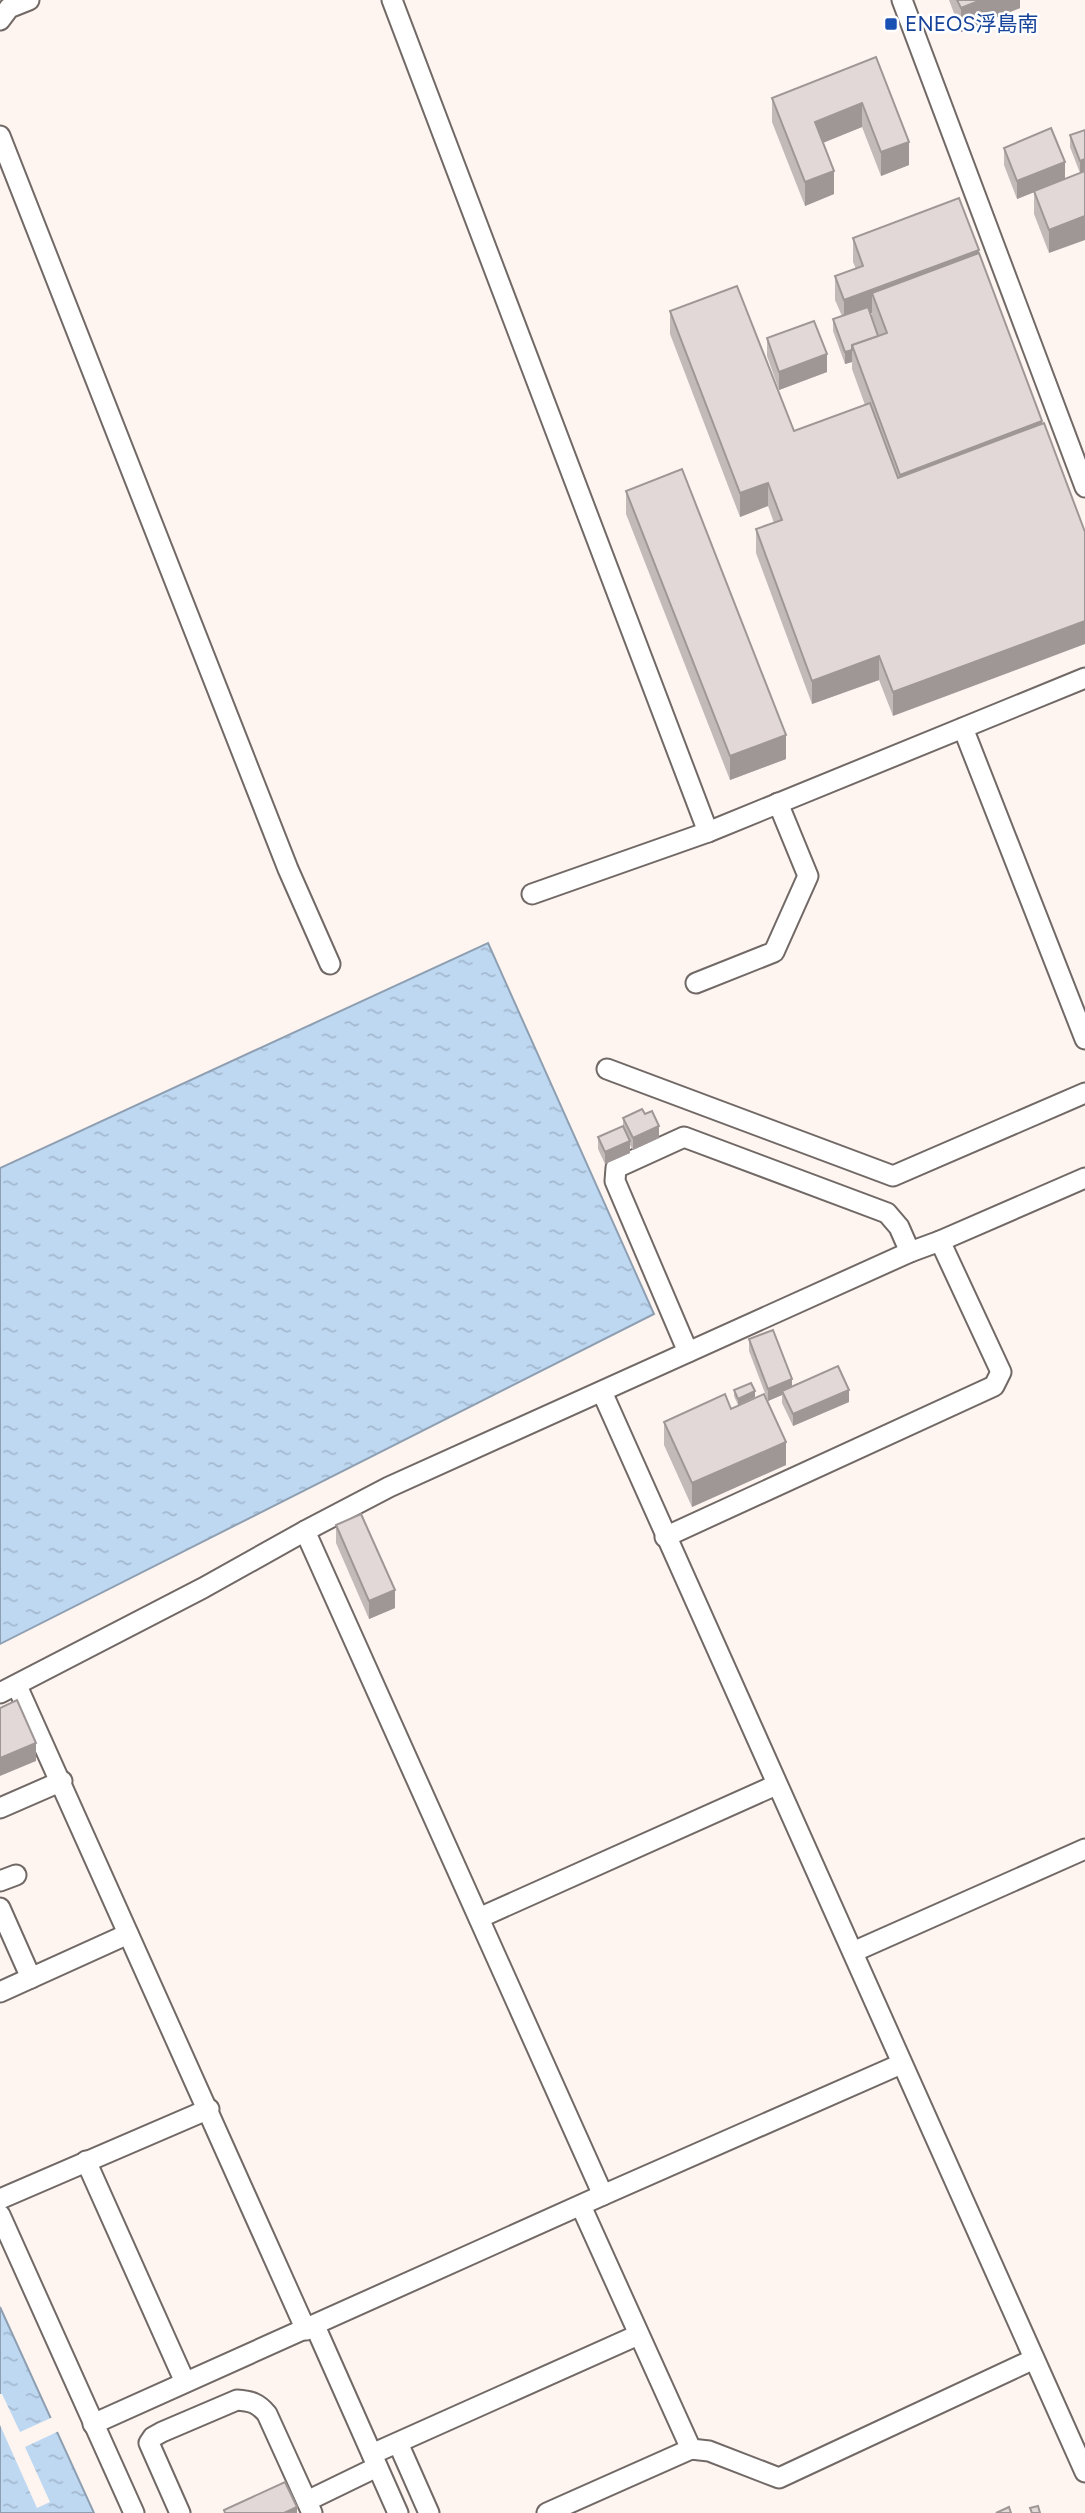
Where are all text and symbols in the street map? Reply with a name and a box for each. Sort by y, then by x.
place label: ENEOS浮島南 [905,11,1038,36]
marker: ENEOS浮島南 [883,16,899,32]

